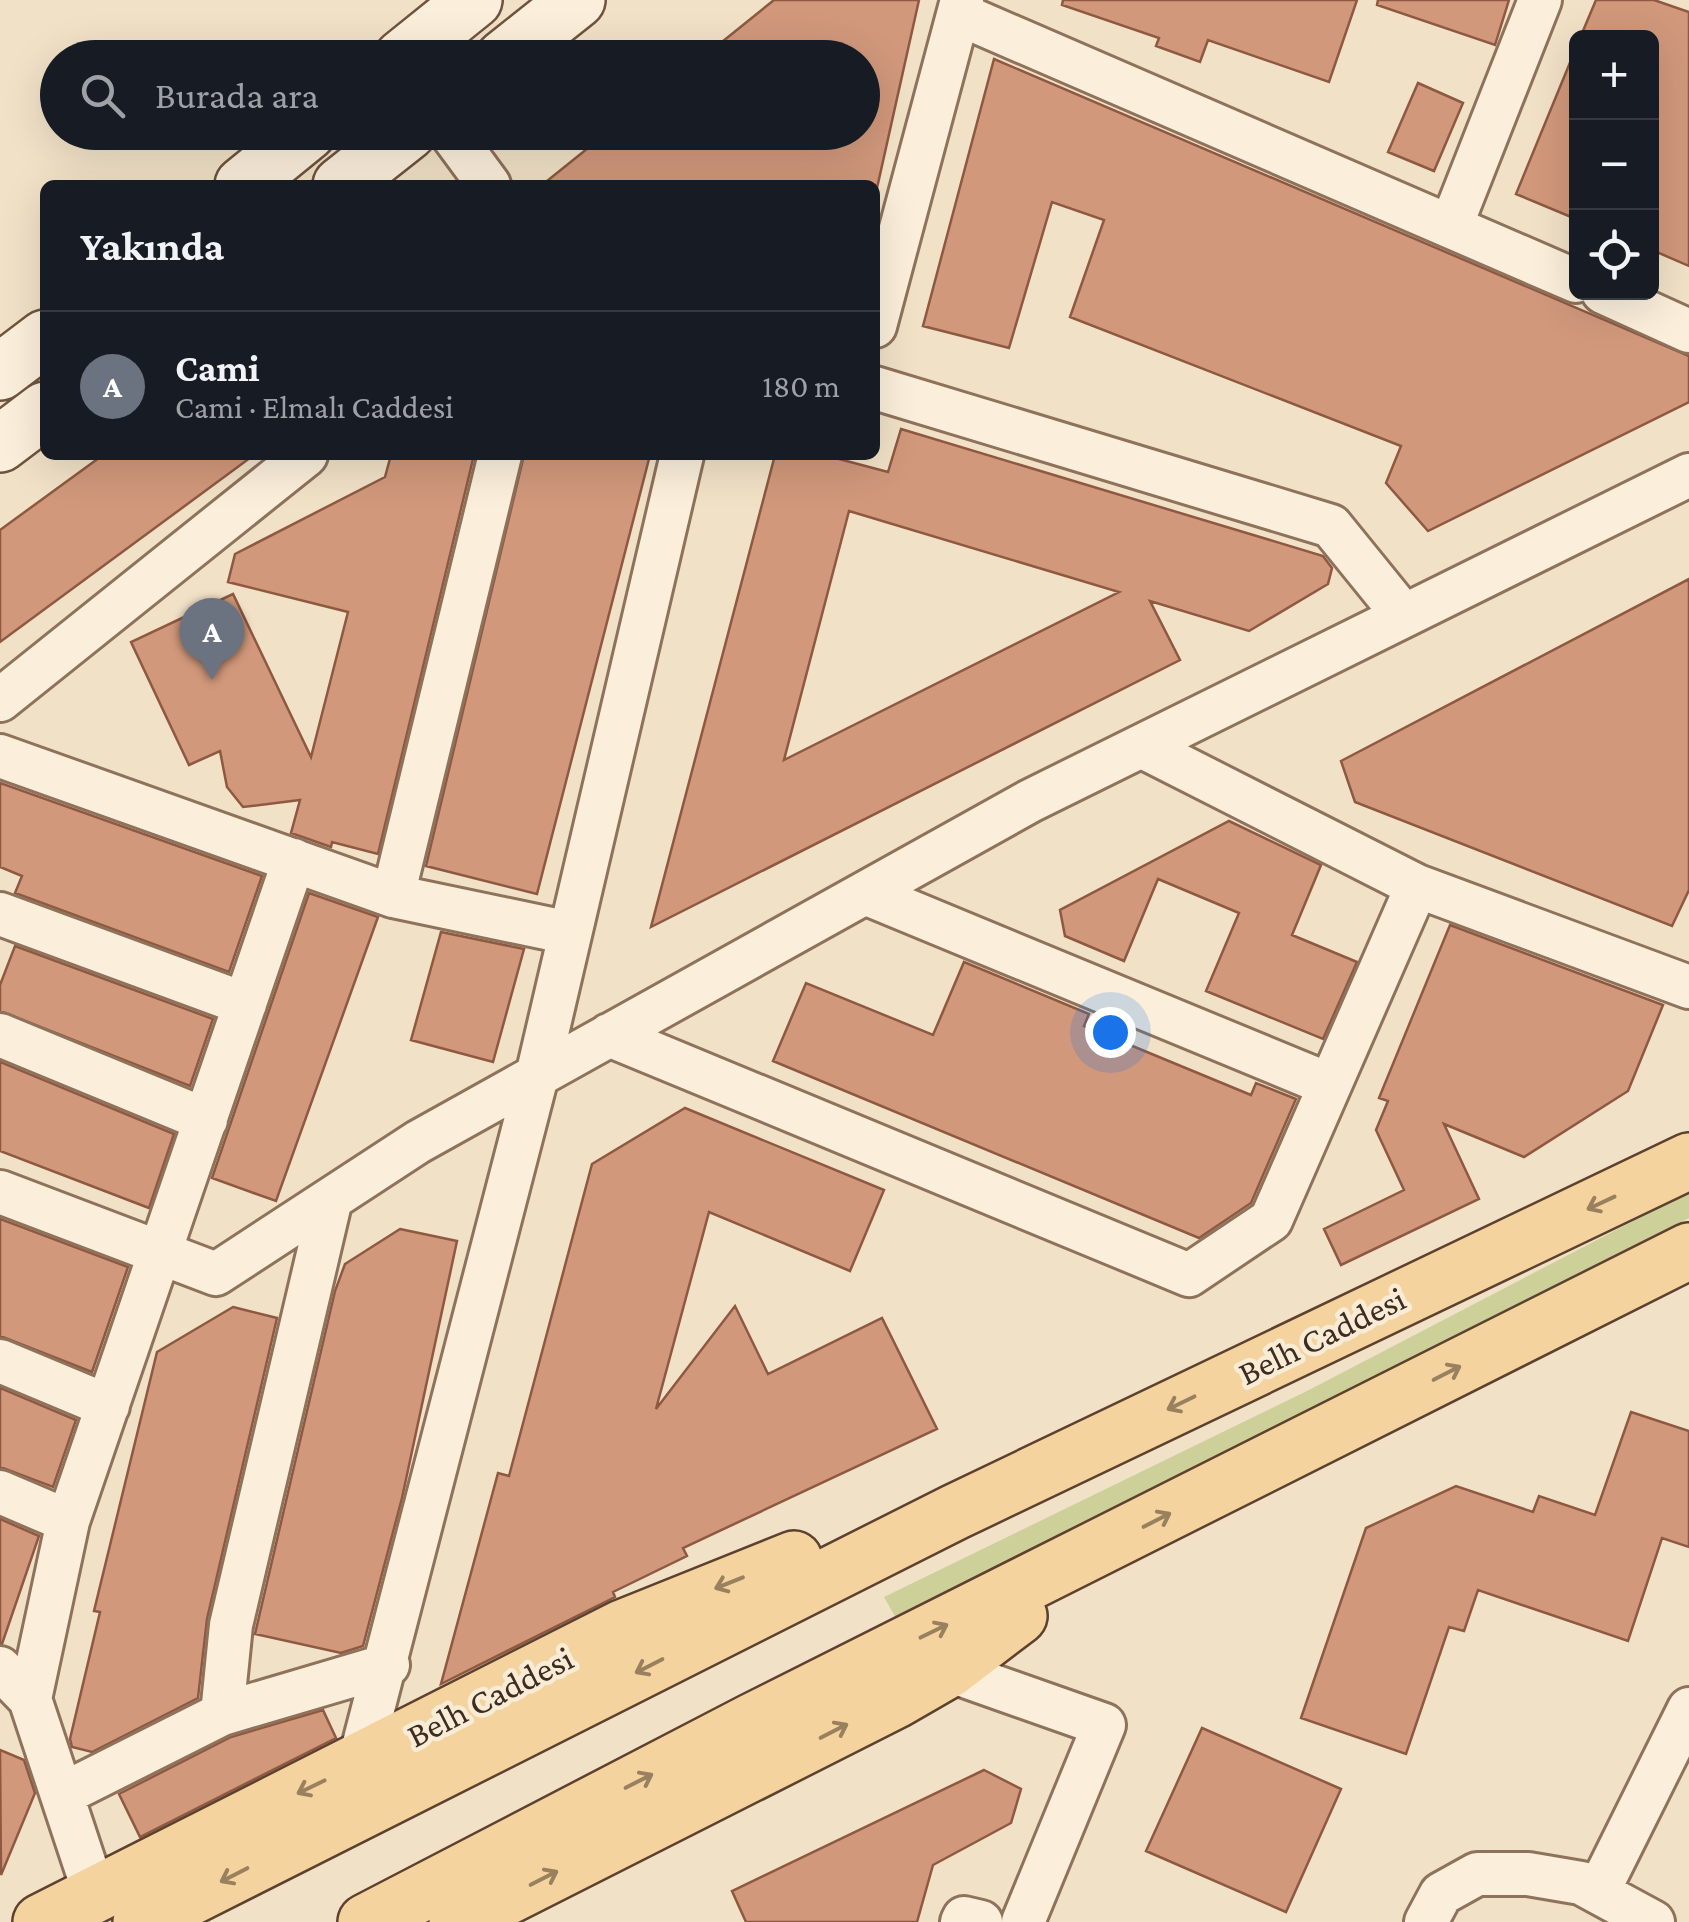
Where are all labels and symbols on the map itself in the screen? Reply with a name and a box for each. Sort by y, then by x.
pin: A [180,598,244,680]
your location [1085,1007,1136,1058]
one-way arrow [1587,1194,1617,1213]
street label: Belh Caddesi [1232,1279,1412,1393]
one-way arrow [1431,1363,1461,1382]
one-way arrow [1167,1395,1197,1414]
one-way arrow [1141,1510,1171,1529]
one-way arrow [714,1576,744,1594]
one-way arrow [919,1621,948,1640]
street label: Belh Caddesi [401,1639,579,1755]
one-way arrow [635,1657,664,1676]
one-way arrow [818,1721,848,1740]
one-way arrow [623,1770,653,1790]
one-way arrow [297,1779,327,1798]
one-way arrow [219,1866,249,1885]
one-way arrow [528,1868,558,1887]

